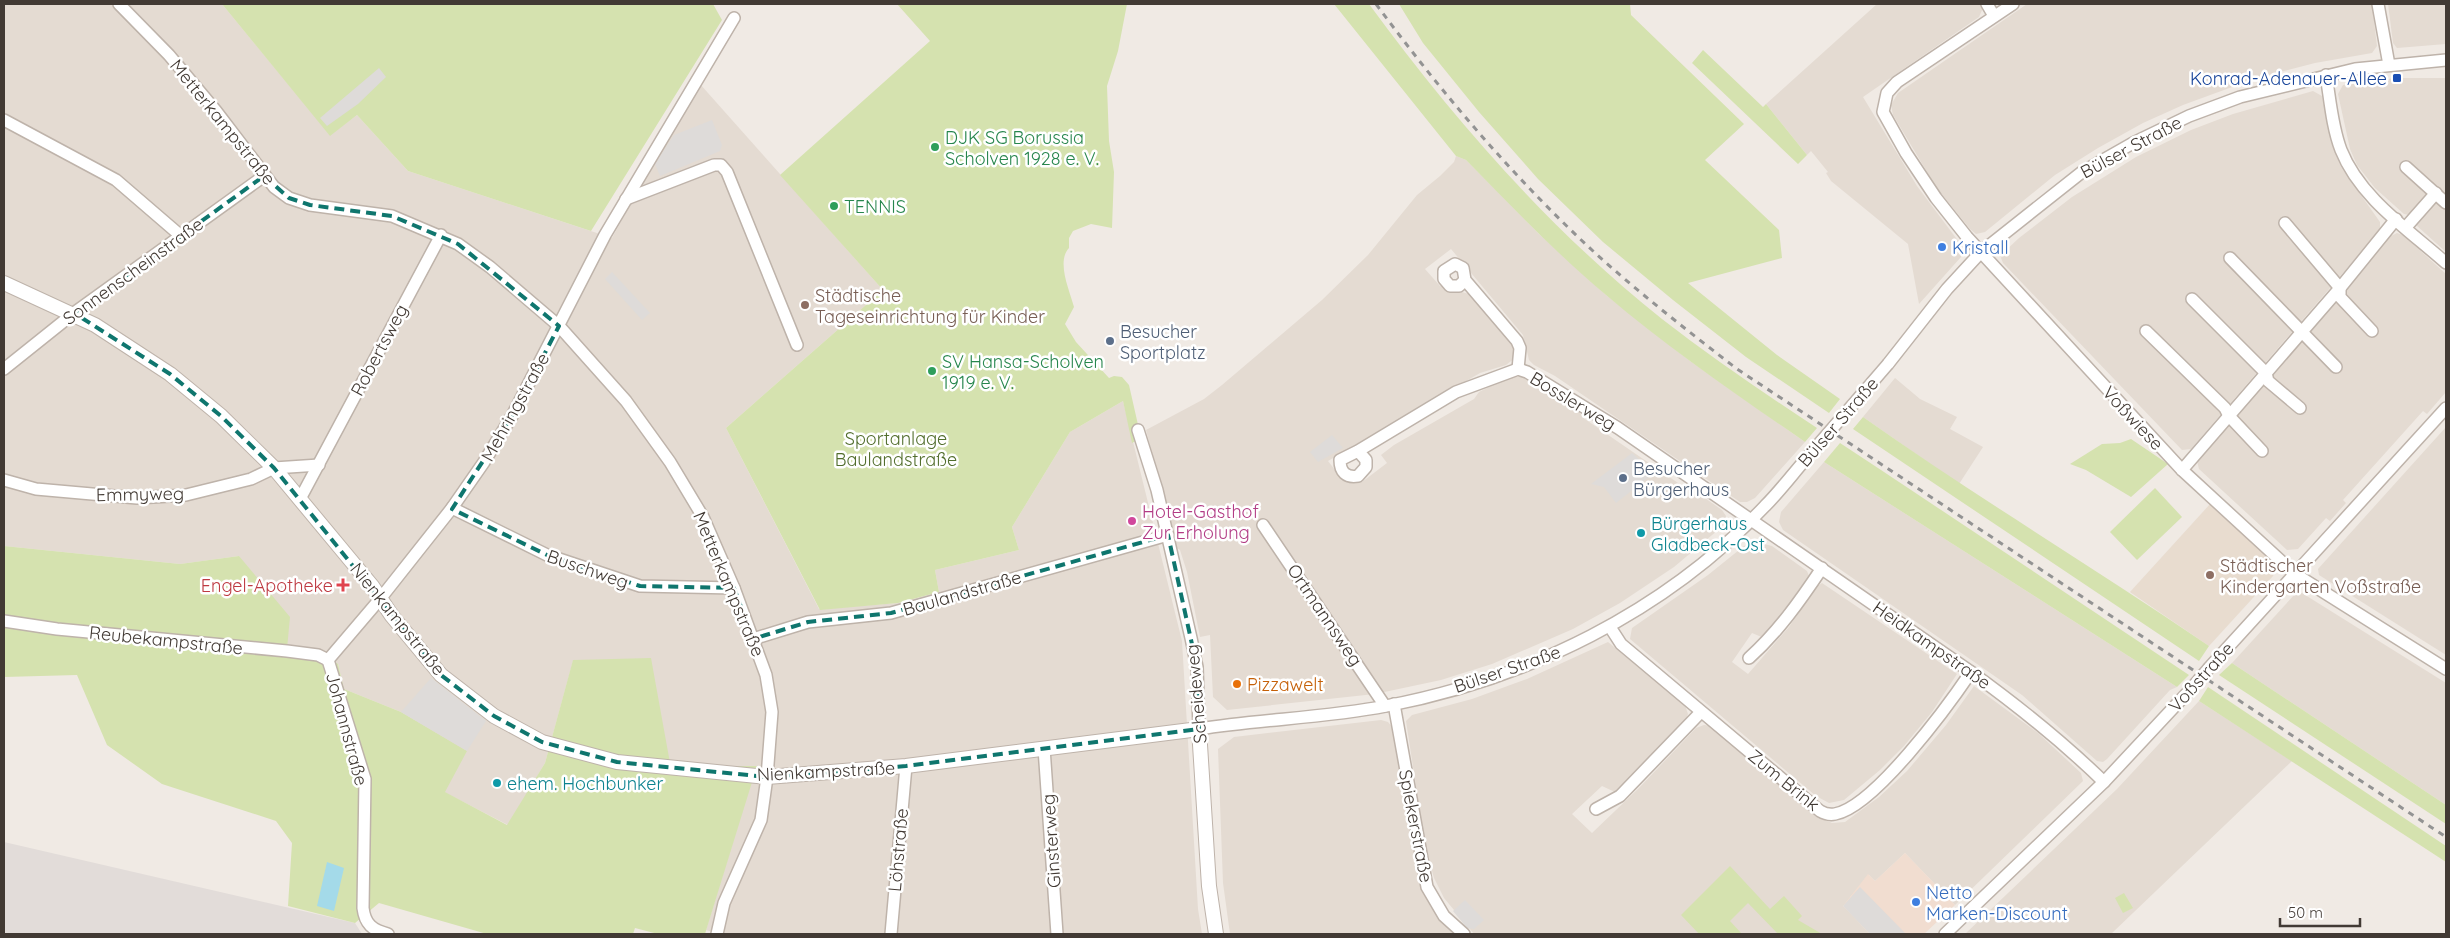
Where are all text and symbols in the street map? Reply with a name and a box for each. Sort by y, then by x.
street label: Metterkampstraße [165,54,281,190]
place label: Konrad-Adenauer-Allee [2190,67,2387,90]
marker: Konrad-Adenauer-Allee [2391,72,2403,84]
street label: Bülser Straße [2076,111,2186,183]
place label: DJK SG Borussia Scholven 1928 e. V. [945,126,1099,170]
marker: DJK SG Borussia Scholven 1928 e. V. [929,141,941,153]
place label: TENNIS [844,195,906,218]
marker: TENNIS [828,200,840,212]
street label: Sonnenscheinstraße [58,212,208,330]
place label: Kristall [1952,236,2009,259]
marker: Kristall [1936,241,1948,253]
place label: Städtische Tageseinrichtung für Kinder [815,284,1045,328]
marker: Städtische Tageseinrichtung für Kinder [799,299,811,311]
street label: Robertsweg [345,300,413,400]
place label: Besucher Sportplatz [1120,320,1206,364]
marker: Besucher Sportplatz [1104,335,1116,347]
street label: Mehringstraße [476,349,554,465]
place label: SV Hansa-Scholven 1919 e. V. [942,350,1104,394]
marker: SV Hansa-Scholven 1919 e. V. [926,365,938,377]
street label: Bosslerweg [1526,366,1620,436]
street label: Bülser Straße [1793,372,1883,472]
street label: Voßwiese [2097,381,2169,455]
park label: Sportanlage Baulandstraße [835,427,957,471]
place label: Besucher Bürgerhaus [1633,457,1729,501]
marker: Besucher Bürgerhaus [1617,472,1629,484]
street label: Emmyweg [96,482,184,506]
place label: Hotel-Gasthof Zur Erholung [1142,500,1259,544]
street label: Metterkampstraße [688,508,770,660]
place label: Bürgerhaus Gladbeck-Ost [1651,512,1765,556]
marker: Hotel-Gasthof Zur Erholung [1126,515,1138,527]
marker: Bürgerhaus Gladbeck-Ost [1635,527,1647,539]
street label: Buschweg [544,544,632,594]
place label: Städtischer Kindergarten Voßstraße [2220,554,2421,598]
street label: Nienkampstraße [345,558,451,680]
street label: Ortmannsweg [1282,560,1368,670]
street label: Baulandstraße [900,565,1024,621]
marker: Städtischer Kindergarten Voßstraße [2204,569,2216,581]
place label: Engel-Apotheke [201,574,333,597]
marker: Engel-Apotheke [337,579,349,591]
street label: Heidkampstraße [1868,596,1996,694]
street label: Reubekampstraße [88,620,244,660]
street label: Voßstraße [2163,637,2239,717]
street label: Bülser Straße [1451,640,1563,698]
street label: Scheideweg [1180,643,1212,745]
street label: Johannstraße [321,670,373,788]
place label: Pizzawelt [1247,673,1324,696]
marker: Pizzawelt [1231,678,1243,690]
street label: Zum Brink [1743,744,1825,816]
street label: Nienkampstraße [756,756,896,786]
street label: Spiekerstraße [1394,768,1438,884]
place label: ehem. Hochbunker [507,772,663,795]
marker: ehem. Hochbunker [491,777,503,789]
street label: Ginsterweg [1036,793,1066,889]
street label: Löhstraße [883,807,913,893]
place label: Netto Marken-Discount [1926,881,2068,925]
marker: Netto Marken-Discount [1910,896,1922,908]
scale bar [2280,896,2360,928]
text: 50 m [2288,903,2323,922]

